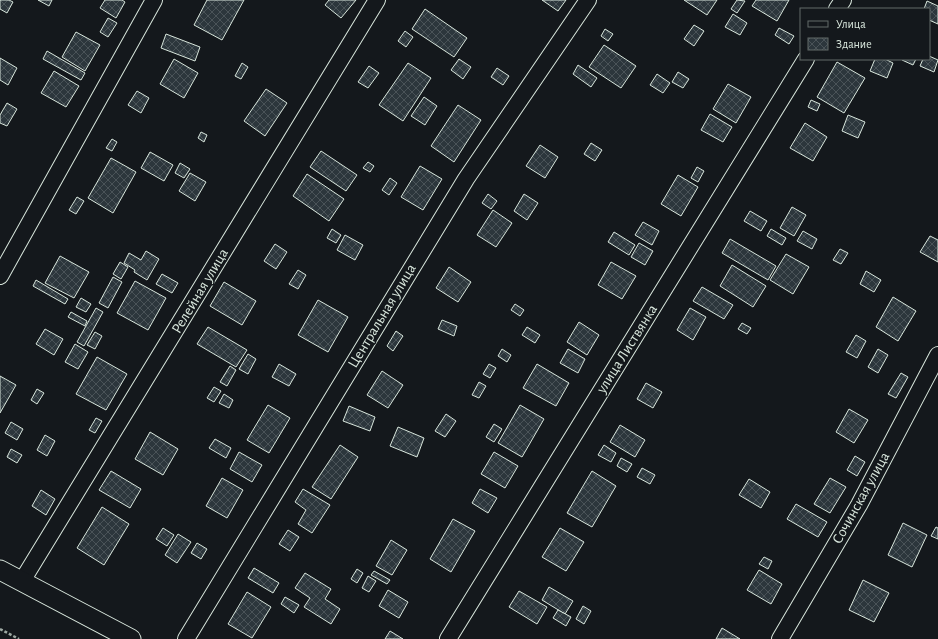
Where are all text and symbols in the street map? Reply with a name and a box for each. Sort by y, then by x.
legend [800,8,930,60]
text: Улица [836,18,866,30]
text: Здание [836,38,872,50]
street label: Релейная улица [169,246,231,336]
street label: Центральная улица [345,261,419,370]
street label: улица Листвянка [593,302,660,397]
street label: Сочинская улица [830,449,892,546]

